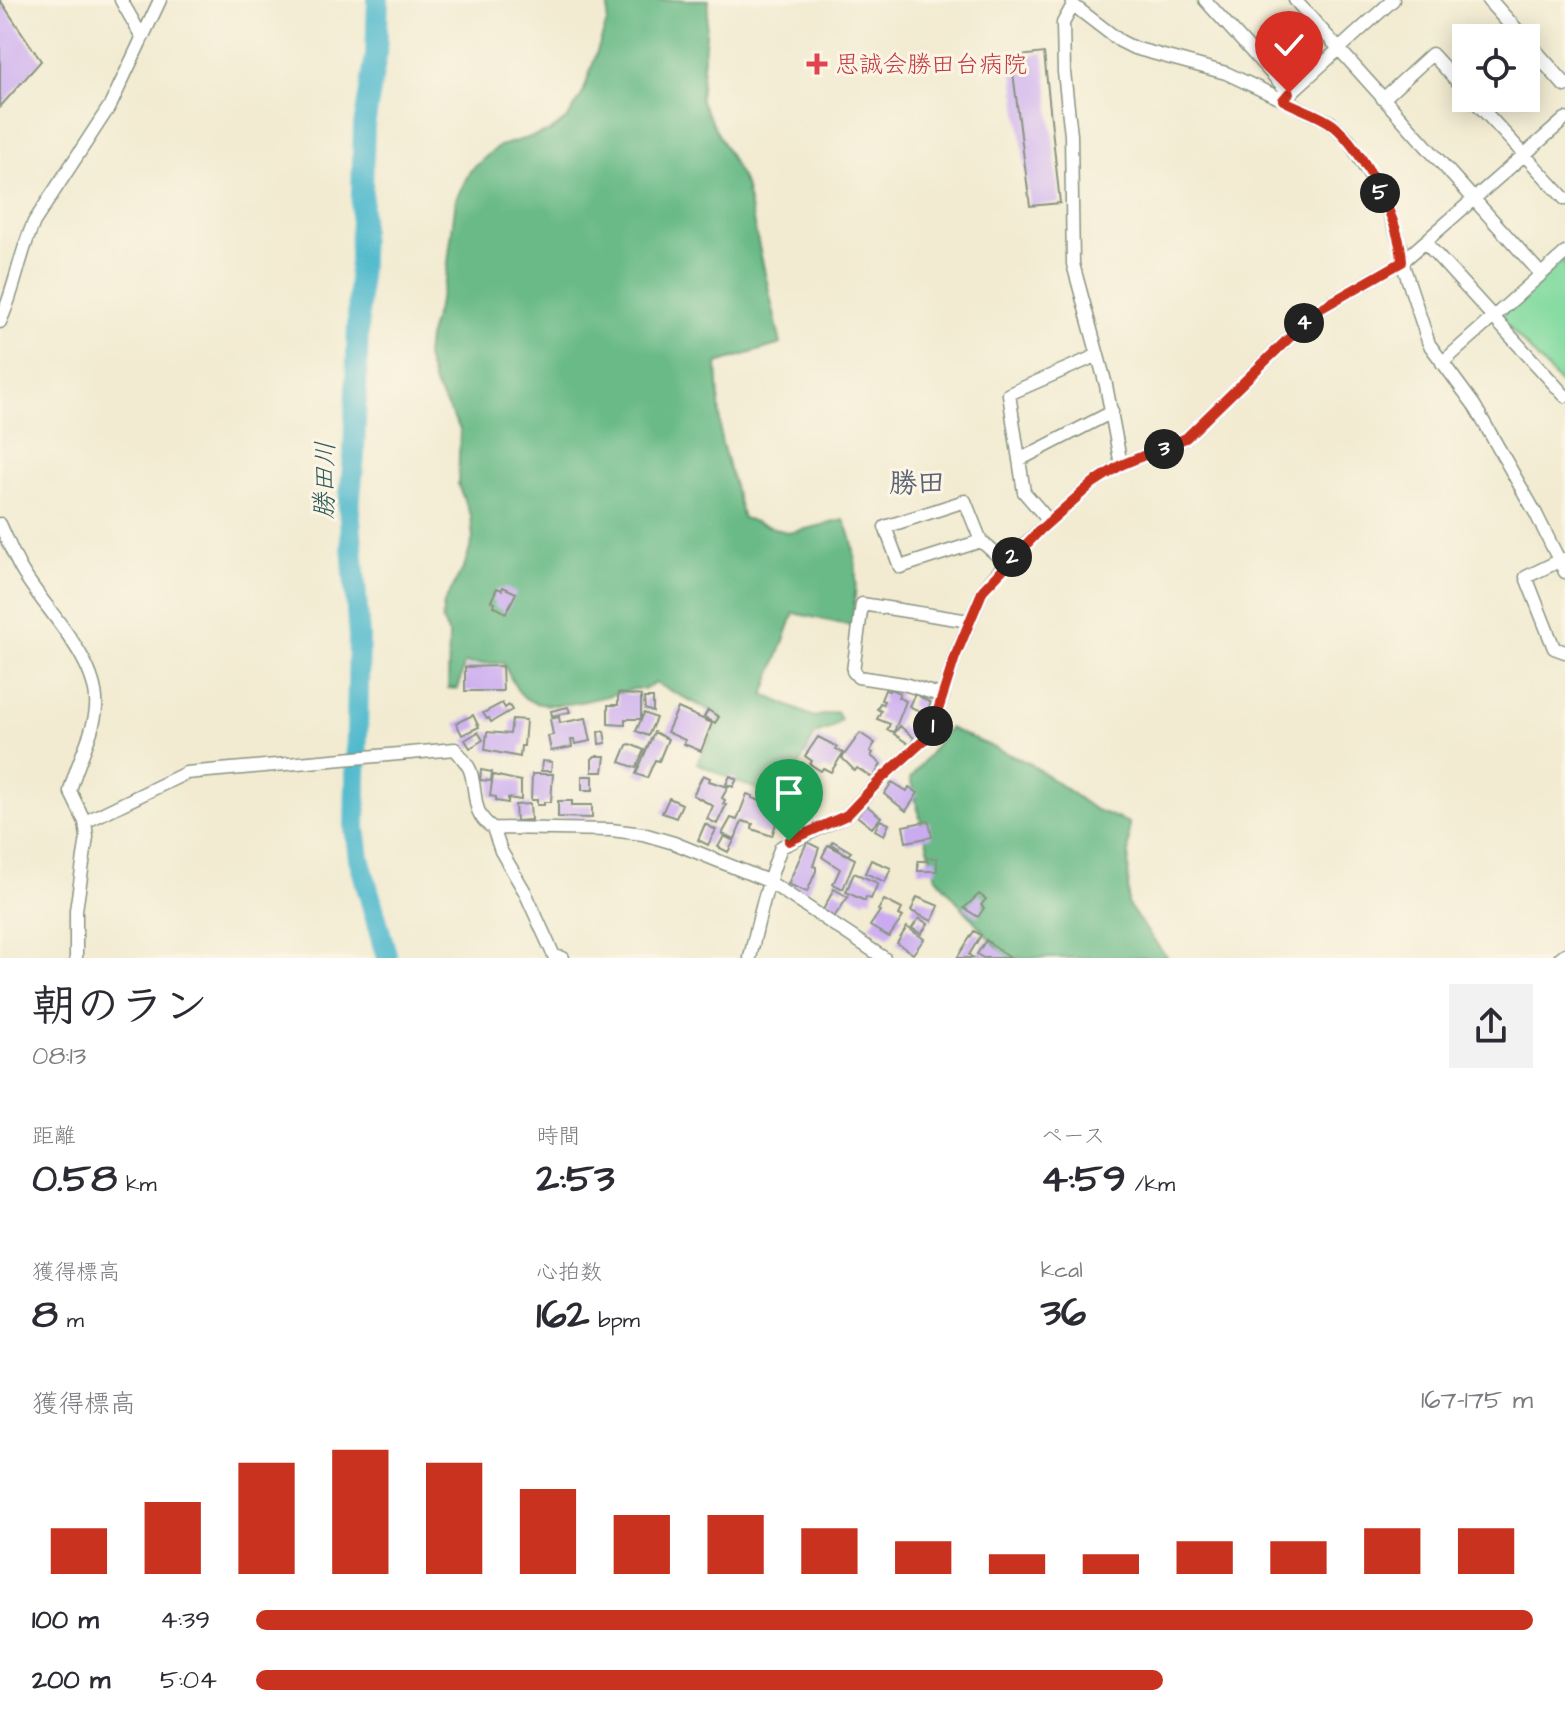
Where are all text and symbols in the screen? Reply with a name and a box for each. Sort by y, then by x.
pin [1255,11,1323,93]
icon: check [1267,23,1311,67]
map controls [1452,24,1540,112]
button: locate [1452,24,1540,112]
place label: 思誠会勝田台病院 [835,48,1027,82]
marker: 思誠会勝田台病院 [806,53,828,75]
pin: 5 [1360,173,1400,213]
text: 5 [1372,177,1388,208]
pin: 4 [1284,303,1324,343]
text: 4 [1297,307,1311,338]
pin: 3 [1144,429,1184,469]
text: 3 [1158,433,1170,464]
water label: 勝田川 [306,441,344,519]
district label: 勝田 [889,464,945,503]
pin: 2 [992,537,1032,577]
text: 2 [1006,541,1018,572]
pin: 1 [913,706,953,746]
text: 1 [932,710,934,741]
pin [755,759,823,841]
icon: arrive [767,771,811,815]
text: 朝のラン [32,977,208,1038]
button: share [1449,984,1533,1068]
text: 08:13 [32,1038,86,1074]
text: 距離 [32,1121,76,1152]
text: 時間 [536,1121,580,1152]
text: ペース [1041,1121,1105,1152]
text: 0.58 [32,1152,117,1207]
text: 2:53 [536,1152,615,1207]
text: 4:59 [1041,1152,1126,1207]
text: km [117,1169,157,1200]
text: /km [1126,1169,1175,1200]
text: kcal [1041,1255,1083,1286]
text: 獲得標高 [32,1257,120,1288]
text: 心拍数 [536,1257,602,1288]
text: 36 [1041,1286,1086,1341]
text: 8 [32,1288,58,1343]
text: 162 [536,1288,589,1343]
text: m [58,1305,84,1336]
text: bpm [589,1305,640,1336]
text: 167–175 m [1421,1382,1533,1418]
text: 獲得標高 [32,1386,136,1422]
text: 100 m [32,1602,99,1638]
text: 4:39 [160,1602,210,1638]
text: 200 m [32,1662,110,1698]
text: 5:04 [160,1662,217,1698]

